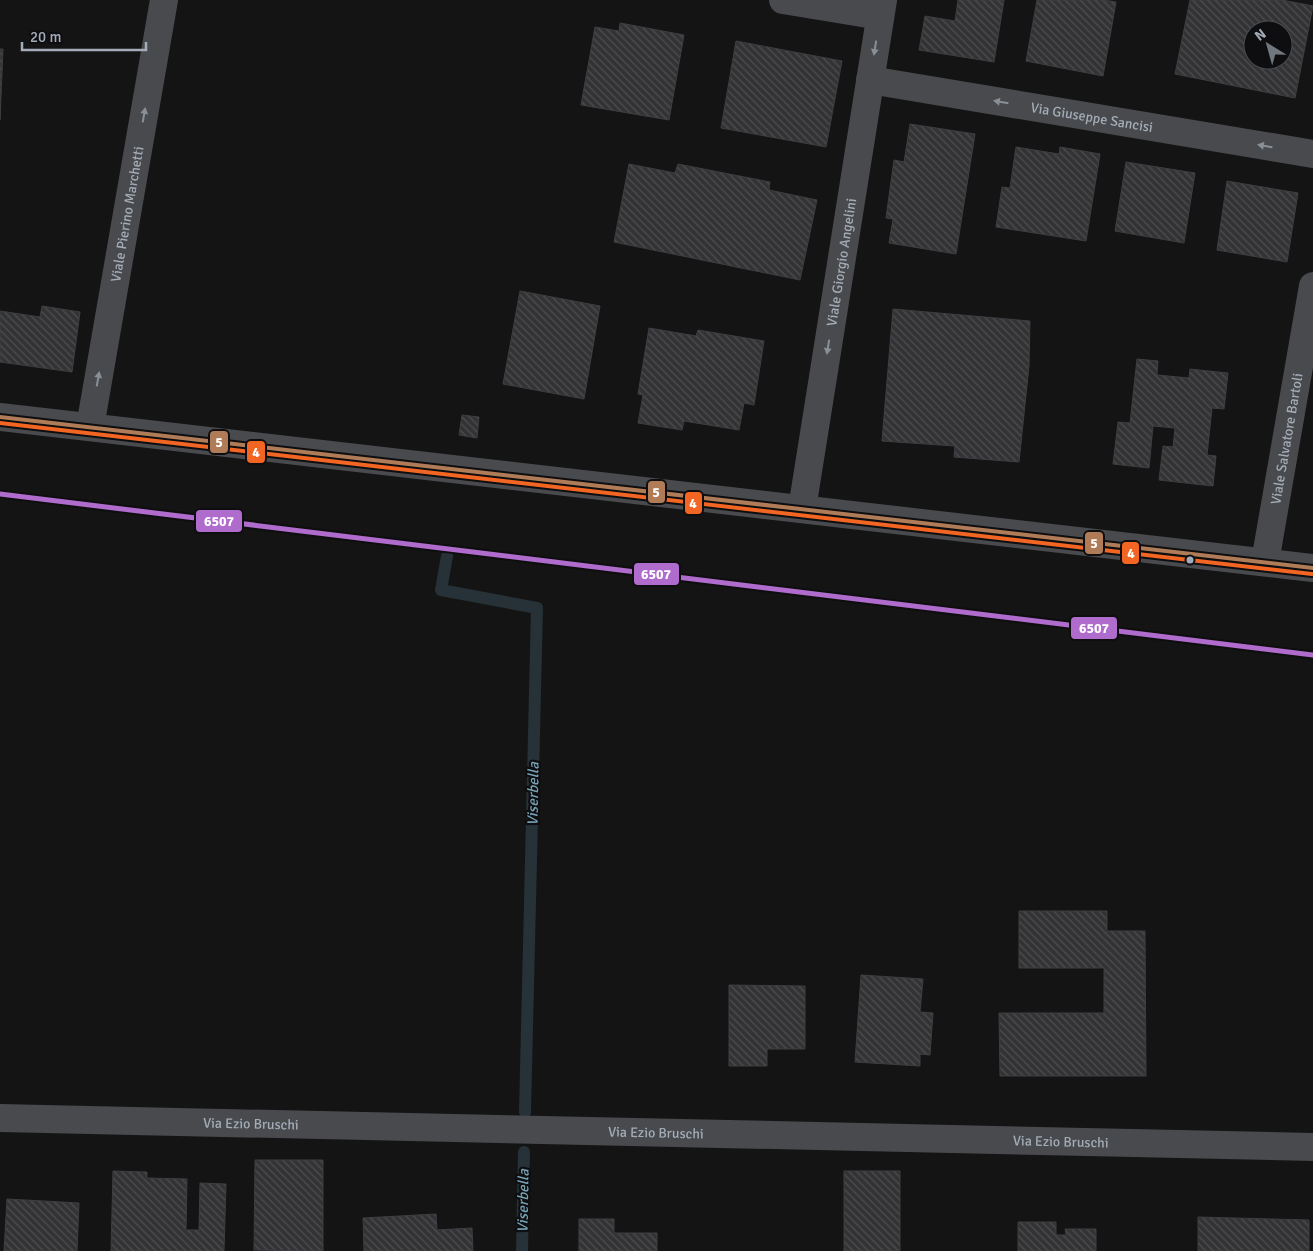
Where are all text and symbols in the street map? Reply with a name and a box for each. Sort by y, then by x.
scale bar [22,20,146,52]
north arrow [1243,20,1293,70]
text: N [1251,25,1269,45]
text: 20 m [30,28,61,46]
one-way arrow [871,40,879,56]
one-way arrow [993,98,1009,106]
street label: Via Giuseppe Sancisi [1030,99,1154,136]
one-way arrow [140,107,148,123]
one-way arrow [1257,142,1273,150]
street label: Viale Pierino Marchetti [107,145,147,283]
street label: Viale Giorgio Angelini [823,197,860,327]
one-way arrow [823,339,831,355]
one-way arrow [95,371,103,387]
street label: Viale Salvatore Bartoli [1267,372,1306,506]
line badge: 5 [209,430,229,454]
text: 5 [215,434,223,451]
line badge: 4 [246,440,266,464]
text: 4 [252,444,260,461]
line badge: 5 [647,480,666,504]
text: 5 [652,484,660,501]
line badge: 4 [684,491,703,515]
text: 4 [689,495,697,512]
line badge: 6507 [195,509,243,533]
text: 6507 [204,513,235,530]
line badge: 5 [1084,531,1104,555]
text: 5 [1090,535,1098,552]
line badge: 4 [1121,541,1140,565]
text: 4 [1127,545,1135,562]
unlabelled marker [1185,555,1195,565]
line badge: 6507 [633,562,680,586]
text: 6507 [641,566,672,583]
line badge: 6507 [1070,616,1118,640]
text: 6507 [1079,620,1110,637]
water label: Viserbella [523,761,543,826]
street label: Via Ezio Bruschi [203,1114,299,1133]
street label: Via Ezio Bruschi [608,1123,704,1142]
street label: Via Ezio Bruschi [1013,1132,1109,1151]
water label: Viserbella [513,1168,533,1233]

